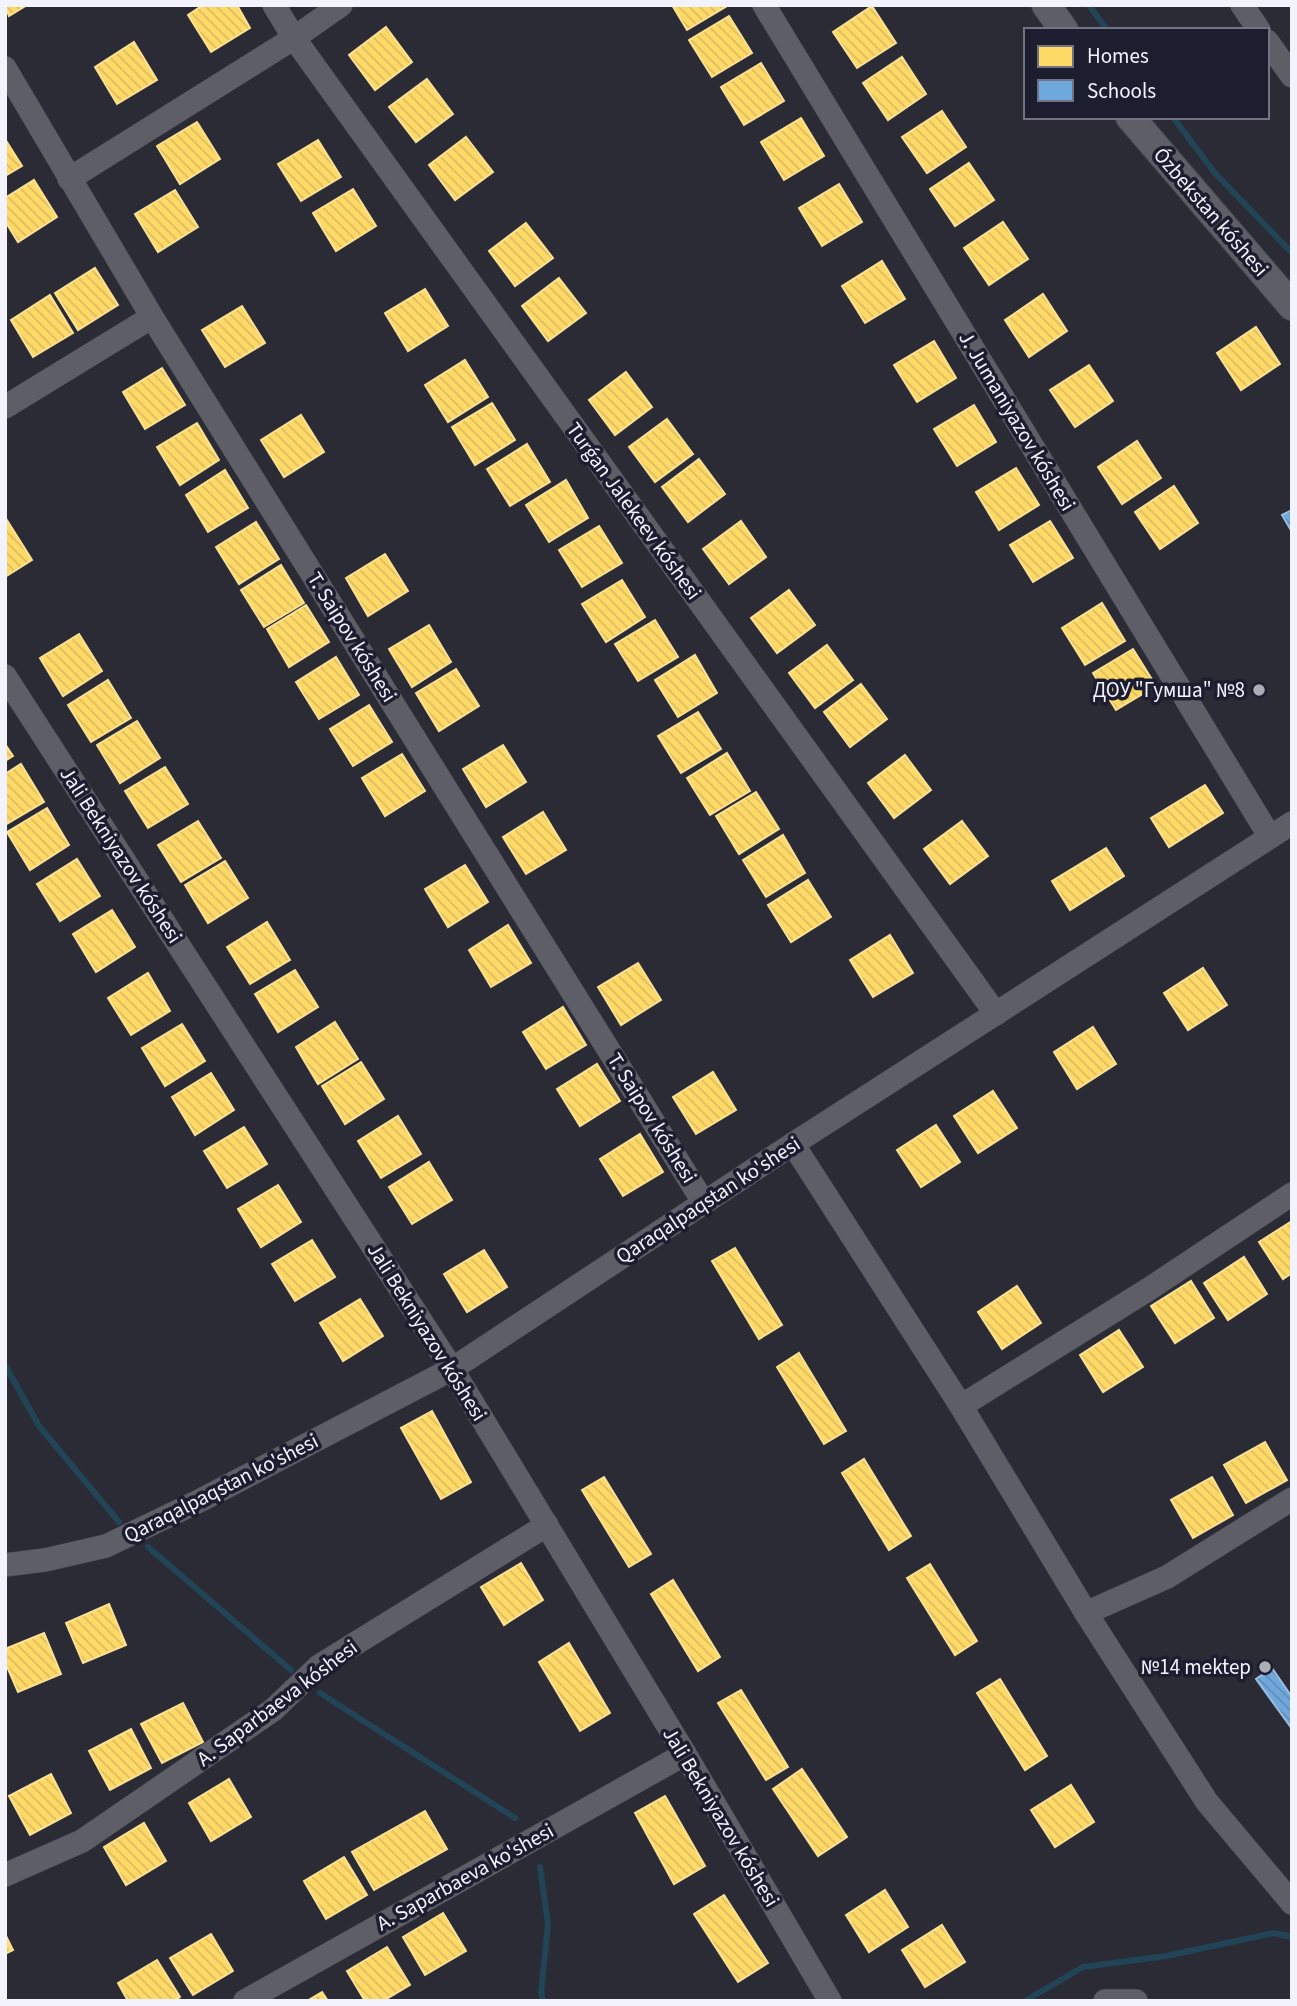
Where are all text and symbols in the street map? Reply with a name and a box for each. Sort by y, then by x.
legend [1024,28,1269,119]
text: Homes [1087,41,1149,71]
text: Schools [1087,76,1156,106]
street label: Ózbekstan kóshesi [1146,141,1276,283]
street label: J. Jumaniyazov kóshesi [951,325,1083,517]
street label: Turǵan Jalekeev kóshesi [559,416,709,606]
street label: T. Saipov kóshesi [300,566,404,708]
place label: ДОУ "Гумша" №8 [1093,675,1245,705]
marker: ДОУ "Гумша" №8 [1251,682,1267,698]
street label: Jali Bekniyazov kóshesi [53,761,189,949]
street label: T. Saipov kóshesi [600,1047,704,1189]
street label: Qaraqalpaqstan ko'shesi [610,1129,806,1271]
street label: Jali Bekniyazov kóshesi [360,1237,494,1427]
street label: Qaraqalpaqstan ko'shesi [119,1426,323,1550]
street label: A. Saparbaeva kóshesi [190,1633,364,1773]
place label: №14 mektep [1141,1652,1251,1682]
marker: №14 mektep [1257,1659,1273,1675]
street label: Jali Bekniyazov kóshesi [655,1721,787,1913]
street label: A. Saparbaeva ko'shesi [371,1816,559,1938]

